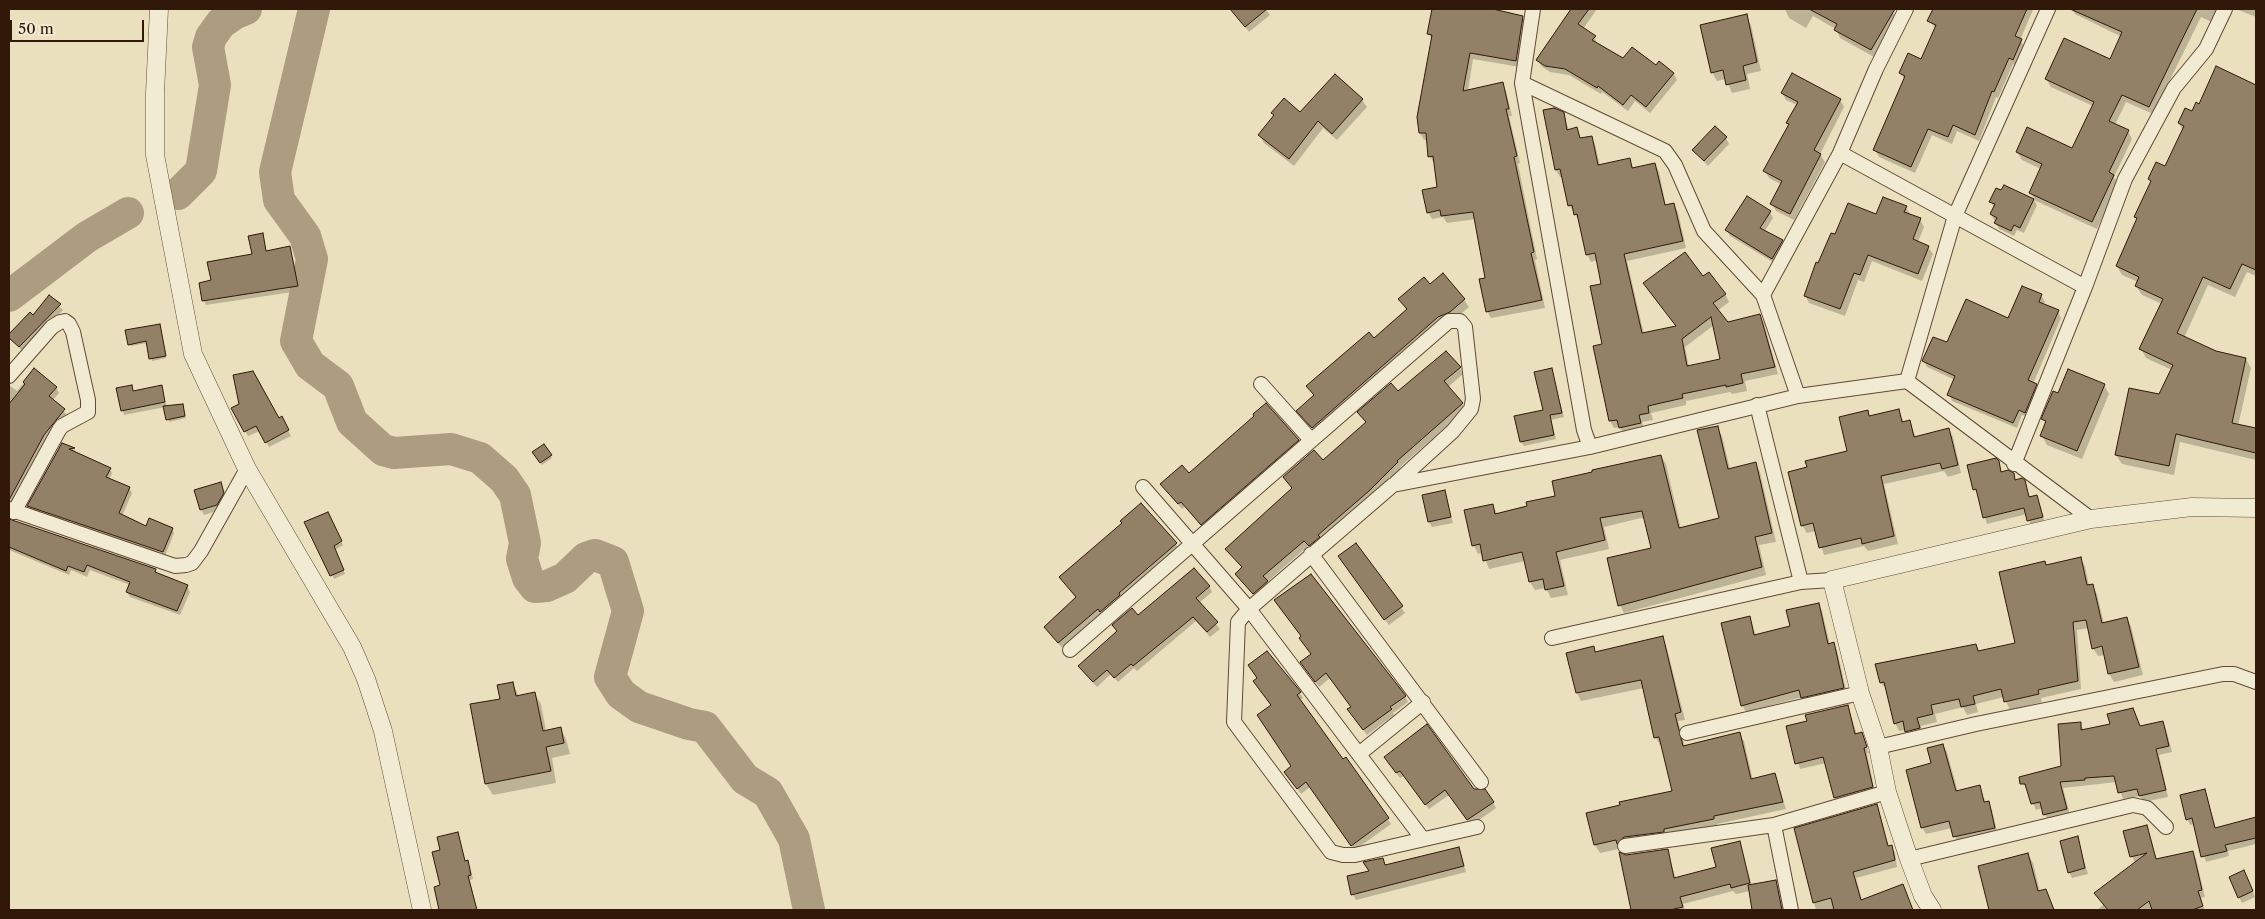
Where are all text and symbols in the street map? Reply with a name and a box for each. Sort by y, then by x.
scale bar [12,10,146,42]
text: 50 m [18,19,54,38]

